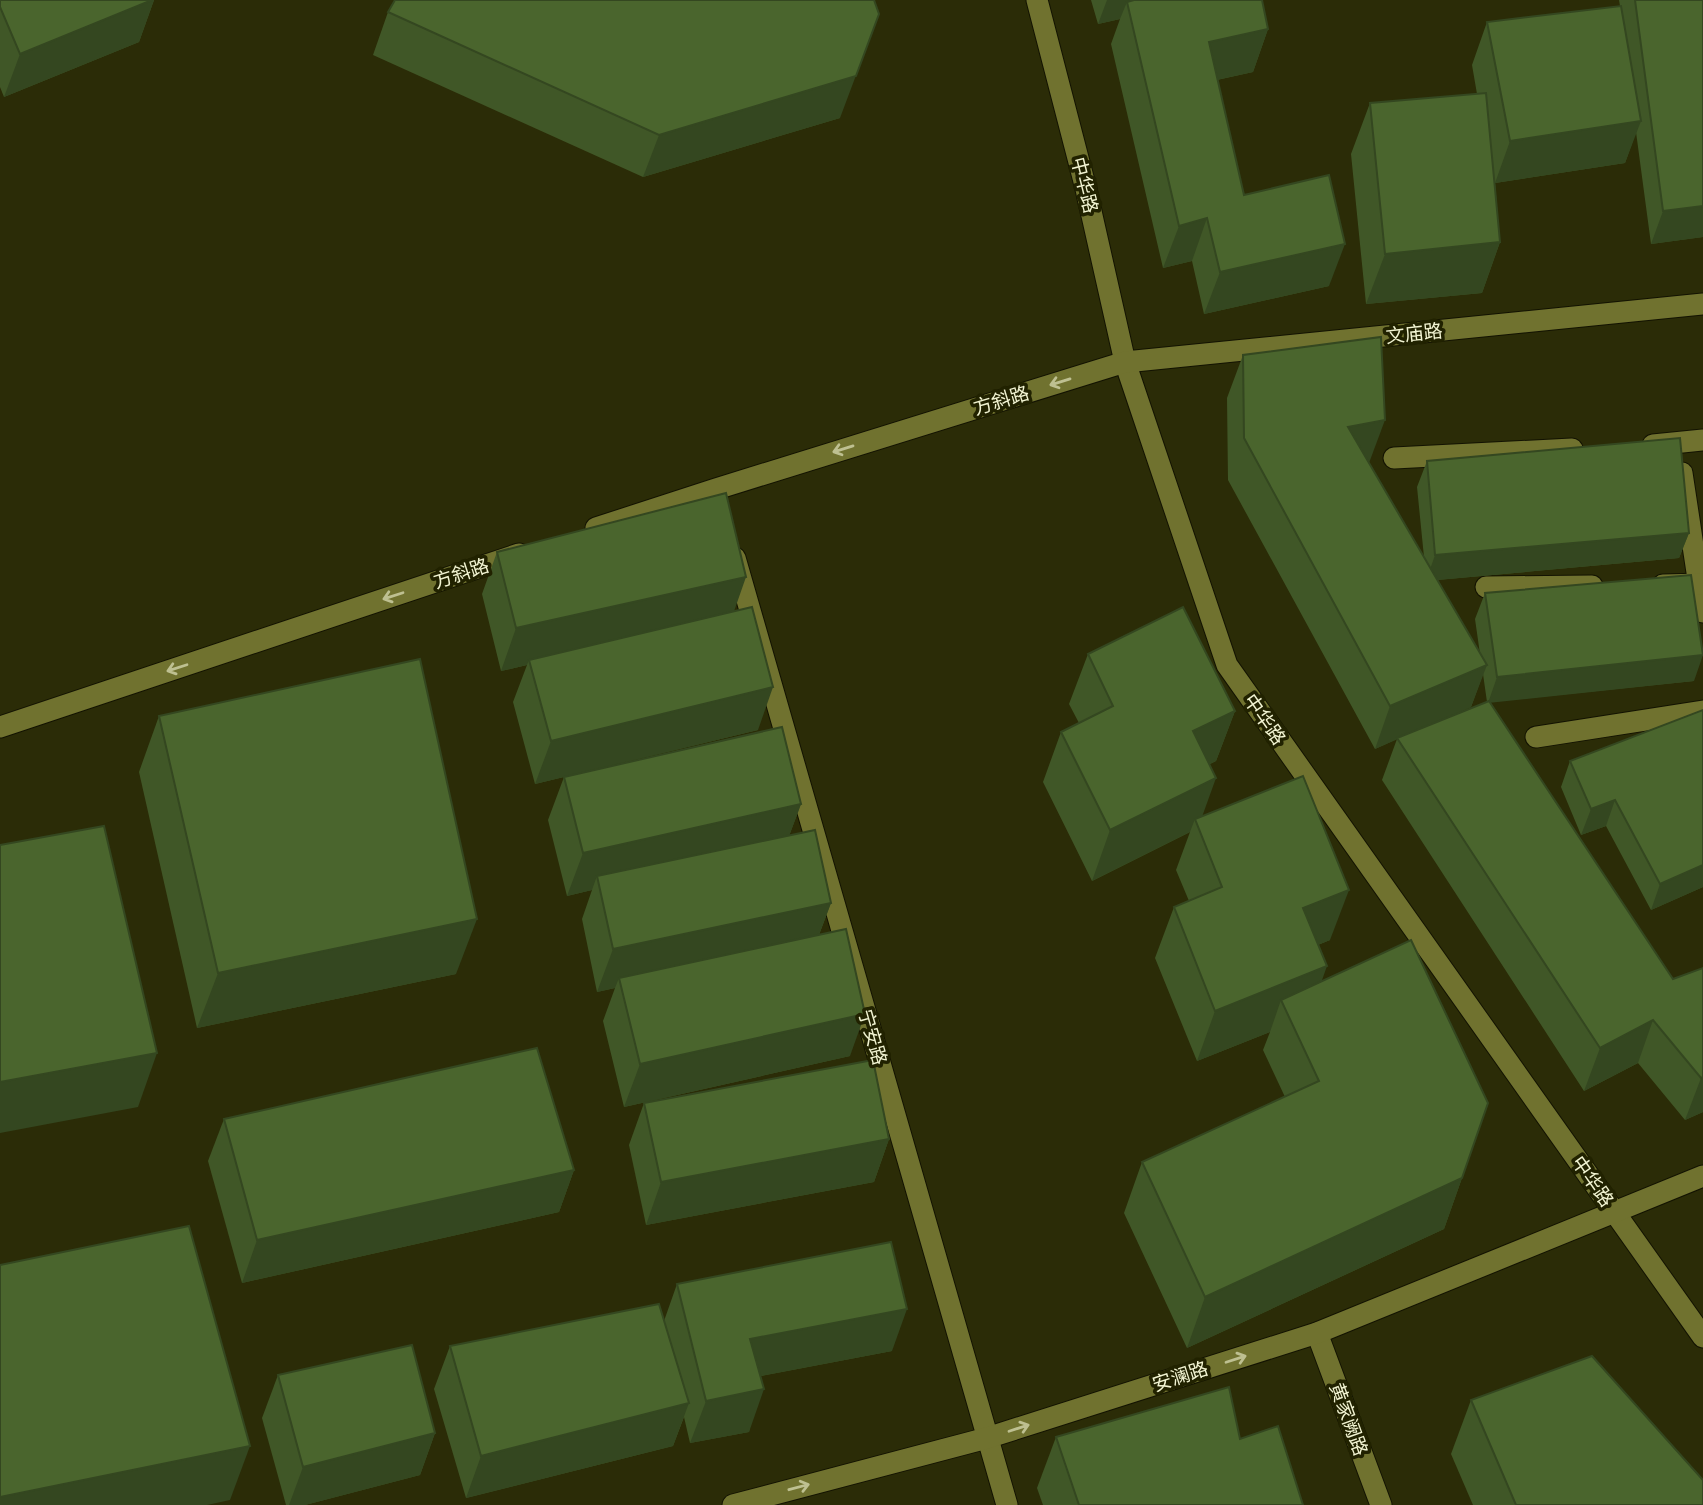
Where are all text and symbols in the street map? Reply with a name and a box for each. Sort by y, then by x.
street label: 中华路 [1066,155,1103,216]
street label: 文庙路 [1384,319,1444,348]
one-way arrow [1049,377,1071,390]
street label: 方斜路 [971,381,1032,420]
one-way arrow [832,444,854,457]
street label: 方斜路 [430,554,492,593]
one-way arrow [383,591,405,603]
one-way arrow [167,663,189,675]
street label: 中华路 [1239,689,1290,749]
street label: 宁安路 [854,1007,891,1068]
street label: 中华路 [1567,1151,1618,1211]
one-way arrow [1224,1352,1246,1364]
street label: 安澜路 [1149,1357,1211,1396]
street label: 黄家阙路 [1325,1380,1372,1459]
one-way arrow [1008,1420,1030,1433]
one-way arrow [788,1480,810,1493]

